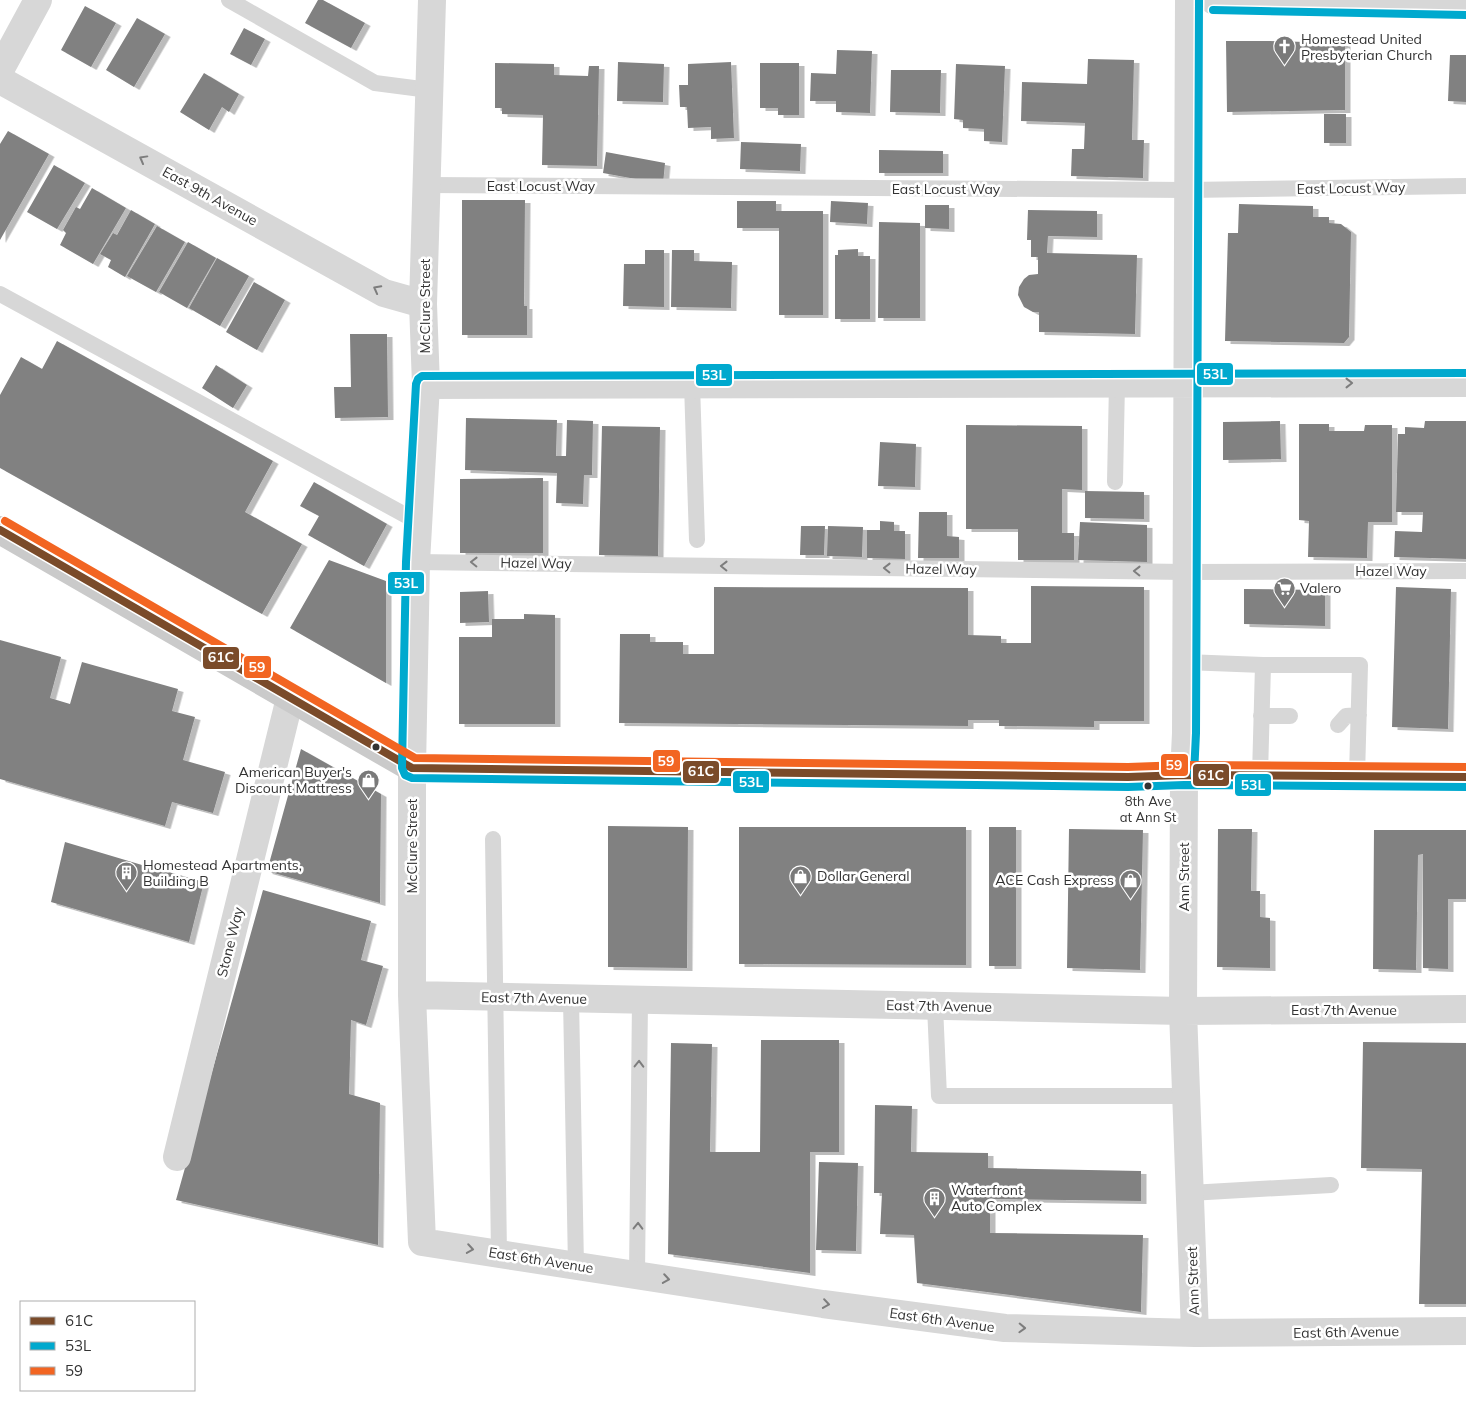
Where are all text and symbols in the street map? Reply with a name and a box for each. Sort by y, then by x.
place label: Homestead United Presbyterian Church [1301,30,1432,64]
church icon: Homestead United Presbyterian Church [1273,35,1297,66]
one-way arrow [140,156,149,166]
street label: East 9th Avenue [159,162,261,230]
street label: East Locust Way [487,177,596,195]
street label: East Locust Way [1297,178,1406,198]
street label: East Locust Way [892,180,1001,198]
street label: McClure Street [416,258,434,353]
one-way arrow [374,285,383,295]
line badge: 53L [1196,362,1234,386]
line badge: 53L [695,363,733,387]
text: 53L [1203,365,1227,383]
text: 53L [702,366,726,384]
one-way arrow [1346,378,1354,388]
street label: Hazel Way [500,553,572,573]
one-way arrow [470,557,478,567]
street label: Hazel Way [905,559,977,579]
one-way arrow [720,561,728,571]
street label: Hazel Way [1355,562,1427,580]
one-way arrow [883,563,890,573]
one-way arrow [1133,566,1140,576]
line badge: 53L [387,571,425,595]
text: 53L [394,574,418,592]
supermarket icon: Valero [1272,576,1296,607]
place label: Valero [1300,579,1341,597]
line badge: 61C [202,646,240,670]
text: 61C [208,648,234,666]
line badge: 59 [243,655,272,679]
text: 59 [249,658,265,676]
unlabelled marker [371,742,381,752]
line badge: 59 [652,749,681,773]
text: 59 [658,752,674,770]
line badge: 59 [1160,753,1189,777]
text: 59 [1166,756,1182,774]
line badge: 61C [682,760,720,784]
text: 61C [688,762,714,780]
place label: American Buyer's Discount Mattress [235,763,352,797]
line badge: 61C [1192,763,1230,787]
text: 61C [1198,766,1224,784]
shop icon: American Buyer's Discount Mattress [356,768,380,799]
line badge: 53L [732,770,770,794]
text: 53L [739,773,763,791]
line badge: 53L [1234,773,1272,797]
text: 53L [1241,776,1265,794]
marker: 8th Ave at Ann St [1143,781,1153,791]
place label: 8th Ave at Ann St [1120,793,1177,825]
street label: McClure Street [403,798,421,893]
street label: Ann Street [1175,842,1193,912]
place label: Homestead Apartments, Building B [143,856,302,890]
building icon: Homestead Apartments, Building B [115,861,139,892]
shop icon: Dollar General [789,864,813,895]
place label: Dollar General [817,867,910,885]
shop icon: ACE Cash Express [1118,868,1142,899]
place label: ACE Cash Express [995,871,1114,889]
street label: Stone Way [213,905,248,979]
street label: East 7th Avenue [481,988,587,1008]
street label: East 7th Avenue [886,996,992,1016]
street label: East 7th Avenue [1291,1001,1397,1019]
one-way arrow [634,1060,645,1068]
place label: Waterfront Auto Complex [951,1181,1043,1215]
building icon: Waterfront Auto Complex [923,1186,947,1217]
one-way arrow [633,1222,643,1230]
street label: East 6th Avenue [487,1243,595,1277]
one-way arrow [466,1244,475,1254]
street label: Ann Street [1183,1246,1203,1316]
one-way arrow [661,1274,670,1284]
one-way arrow [823,1298,831,1309]
legend [20,1301,195,1391]
street label: East 6th Avenue [888,1304,996,1336]
text: 61C [65,1311,93,1330]
street label: East 6th Avenue [1293,1322,1399,1342]
one-way arrow [1018,1323,1026,1334]
text: 53L [65,1336,91,1355]
text: 59 [65,1361,83,1380]

